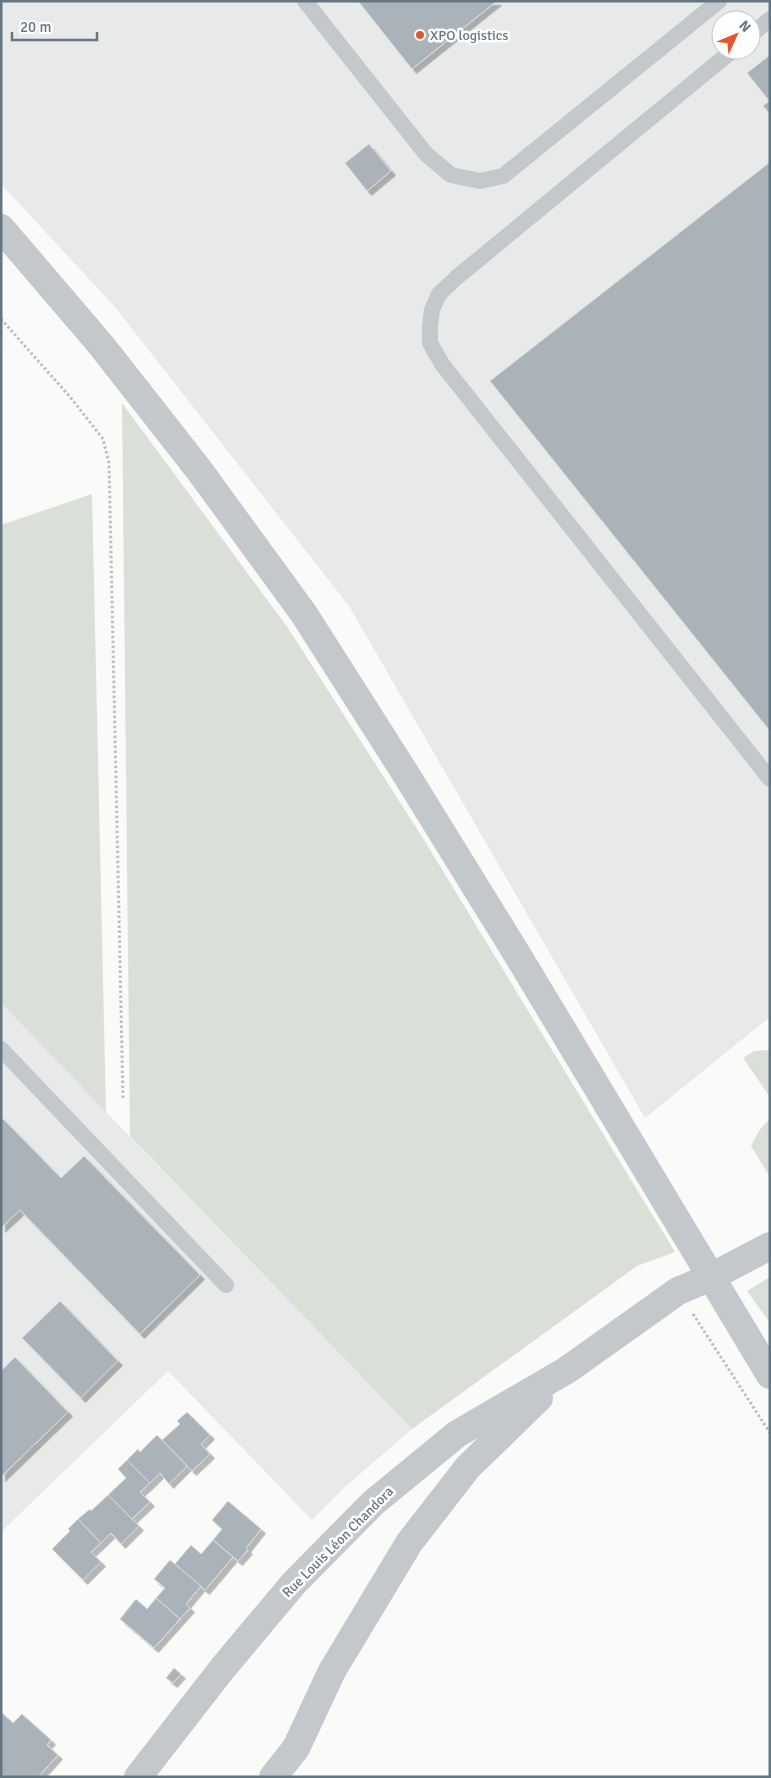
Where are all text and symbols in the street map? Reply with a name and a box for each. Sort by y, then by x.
scale bar [12,10,98,42]
north arrow [711,10,761,60]
text: N [735,17,754,36]
text: 20 m [20,18,51,36]
place label: XPO logistics [430,27,509,44]
marker: XPO logistics [414,29,426,41]
street label: Rue Louis Léon Chandora [279,1483,397,1601]

